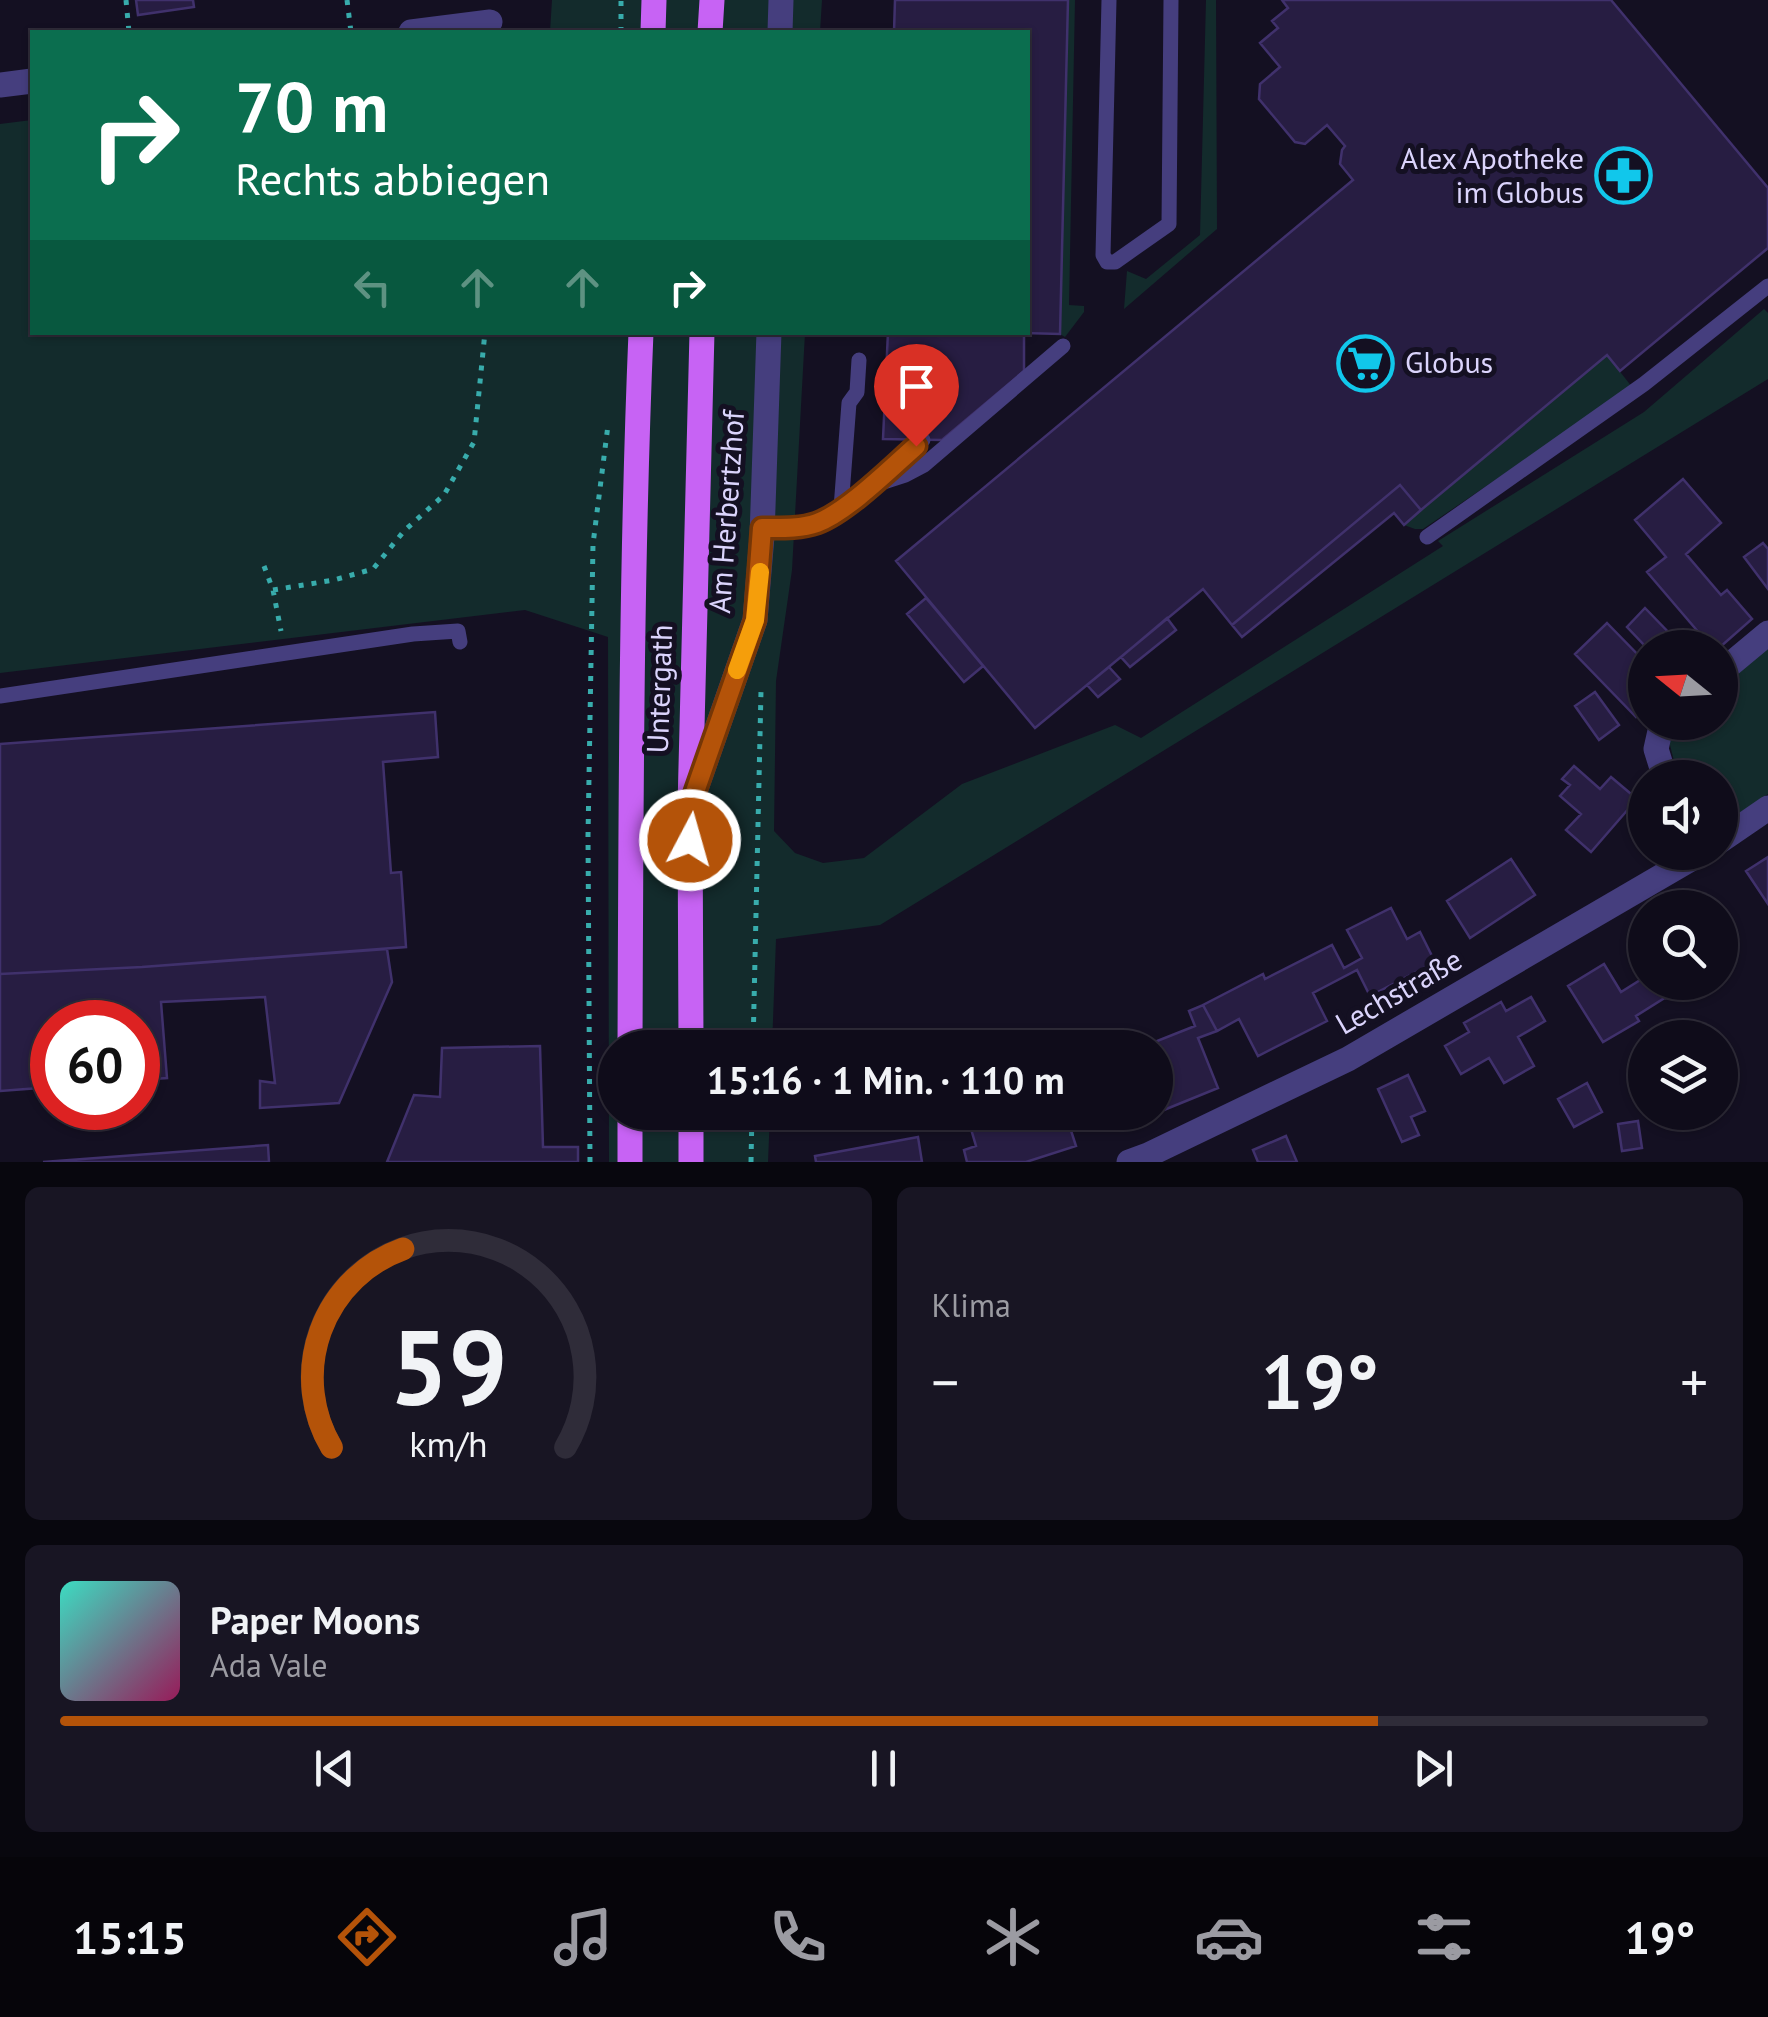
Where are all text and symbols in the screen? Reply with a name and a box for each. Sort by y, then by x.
text: 70 m [235,61,388,151]
icon: right [70,70,200,200]
place label: Alex Apotheke im Globus [1401,138,1584,211]
pharmacy icon: Alex Apotheke im Globus [1593,146,1653,206]
text: Rechts abbiegen [235,149,550,207]
icon: left [345,260,400,315]
icon: ahead [450,260,505,315]
icon: ahead [555,260,610,315]
icon: right [660,260,715,315]
supermarket icon: Globus [1336,333,1396,393]
place label: Globus [1405,342,1493,381]
pin [874,344,959,447]
icon: arrive [889,359,944,414]
street label: Am Herbertzhof [699,408,752,615]
street label: Untergath [637,624,680,754]
north arrow [1628,630,1738,740]
map controls [1628,630,1738,1130]
button: sound [1628,760,1738,870]
position arrow [638,788,742,892]
button: search [1628,890,1738,1000]
street label: Lechstraße [1328,939,1468,1042]
speed limit sign: 60 [30,1000,160,1130]
button: layers [1628,1020,1738,1130]
text: 15:16 · 1 Min. · 110 m [706,1055,1065,1104]
text: Klima [932,1284,1011,1326]
text: 59 [389,1299,507,1434]
text: 19° [1261,1333,1379,1430]
text: − [932,1346,959,1417]
text: + [1680,1346,1708,1417]
text: km/h [409,1421,487,1467]
text: Paper Moons [210,1595,420,1644]
text: Ada Vale [210,1644,327,1686]
icon: previous [307,1741,362,1796]
icon: pause [856,1741,911,1796]
icon: next [1406,1741,1461,1796]
icon: directions [332,1902,402,1972]
icon: music [548,1902,618,1972]
icon: phone [763,1902,833,1972]
icon: climate [978,1902,1048,1972]
icon: car [1194,1902,1264,1972]
icon: filters [1409,1902,1479,1972]
text: 15:15 [73,1908,187,1966]
text: 19° [1625,1908,1695,1966]

